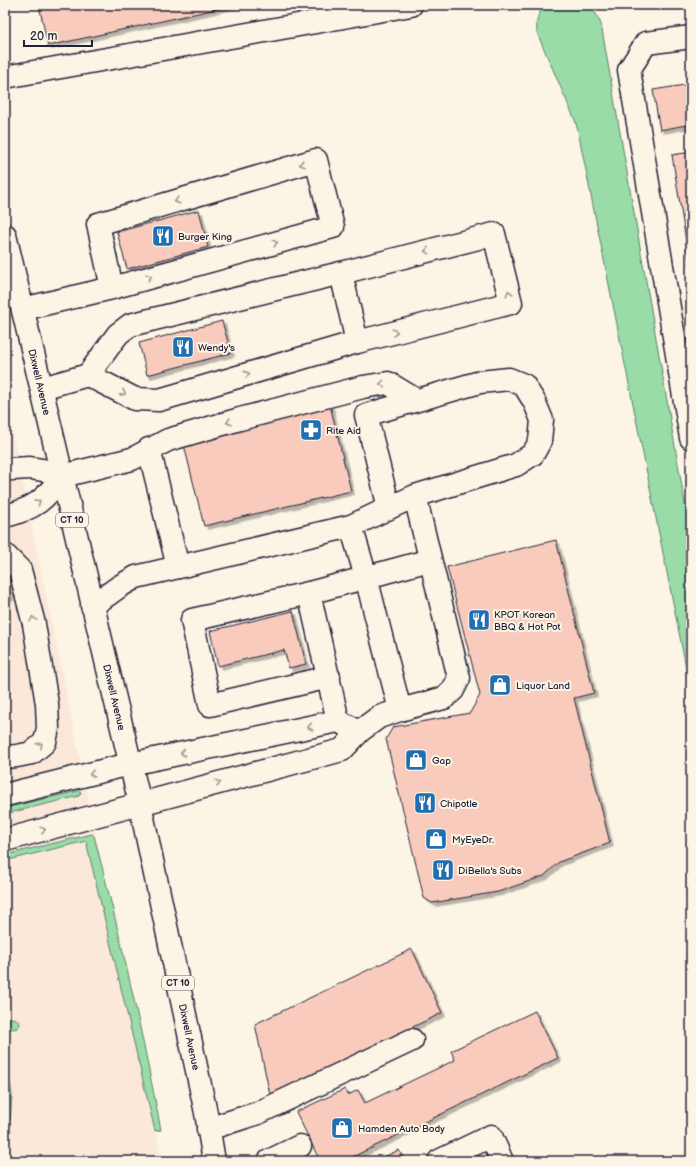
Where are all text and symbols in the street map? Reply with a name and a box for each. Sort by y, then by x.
scale bar [24,22,92,48]
text: 20 m [30,29,57,44]
one-way arrow [298,160,305,168]
one-way arrow [174,196,181,205]
restaurant icon: Burger King [150,223,176,249]
place label: Burger King [178,231,232,243]
one-way arrow [271,239,278,248]
one-way arrow [424,247,430,255]
one-way arrow [145,273,152,282]
one-way arrow [505,290,514,297]
one-way arrow [392,329,398,337]
restaurant icon: Wendy's [170,334,196,360]
place label: Wendy's [198,342,235,354]
street label: Dixwell Avenue [25,348,53,417]
one-way arrow [243,370,250,379]
one-way arrow [379,380,385,389]
one-way arrow [118,388,126,395]
one-way arrow [226,417,233,426]
pharmacy icon: Rite Aid [298,417,324,443]
place label: Rite Aid [326,425,361,437]
one-way arrow [33,500,40,507]
road number: CT 10 [56,513,88,527]
restaurant icon: KPOT Korean BBQ & Hot Pot [466,607,492,633]
place label: KPOT Korean BBQ & Hot Pot [494,609,561,633]
one-way arrow [29,616,38,623]
street label: Dixwell Avenue [100,663,127,732]
shop icon: Liquor Land [487,672,513,698]
place label: Liquor Land [516,680,570,692]
one-way arrow [307,722,313,730]
one-way arrow [36,743,43,750]
shop icon: Gap [403,747,429,773]
one-way arrow [180,749,186,757]
place label: Gap [432,755,451,767]
one-way arrow [89,769,95,777]
one-way arrow [215,780,221,788]
restaurant icon: Chipotle [412,790,438,816]
place label: Chipotle [440,798,478,810]
one-way arrow [39,826,46,834]
shop icon: MyEyeDr. [423,826,449,852]
place label: MyEyeDr. [452,834,494,846]
restaurant icon: DiBella's Subs [430,857,456,883]
place label: DiBella's Subs [458,865,522,877]
road number: CT 10 [162,976,194,990]
street label: Dixwell Avenue [176,1003,202,1072]
shop icon: Hamden Auto Body [329,1115,355,1141]
place label: Hamden Auto Body [358,1123,445,1135]

